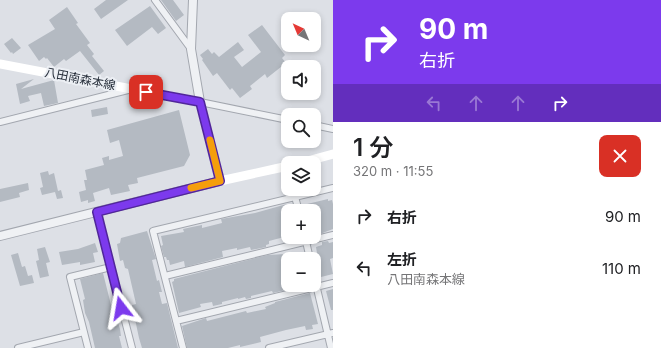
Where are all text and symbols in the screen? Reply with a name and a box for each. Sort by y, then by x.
north arrow [281,12,321,52]
map controls [281,12,321,292]
text: 90 m [419,12,488,46]
icon: right [353,16,405,68]
text: 右折 [419,50,455,71]
button: sound [281,60,321,100]
street label: 八田南森本線 [43,64,117,93]
pin [129,75,163,109]
icon: arrive [135,81,157,103]
icon: left [423,92,445,114]
icon: ahead [465,92,487,114]
icon: ahead [507,92,529,114]
icon: right [549,92,571,114]
button: search [281,108,321,148]
text: 1 分 [353,133,393,162]
button: close [599,135,641,177]
button: layers [281,156,321,196]
text: 320 m · 11:55 [353,163,433,179]
button: + [281,204,321,244]
icon: right [353,205,375,227]
text: 90 m [605,207,641,226]
text: 右折 [387,208,417,227]
text: 左折 [387,250,417,269]
button: − [281,252,321,292]
icon: left [353,257,375,279]
text: 110 m [602,259,641,278]
text: 八田南森本線 [387,271,465,287]
position arrow [100,287,142,329]

